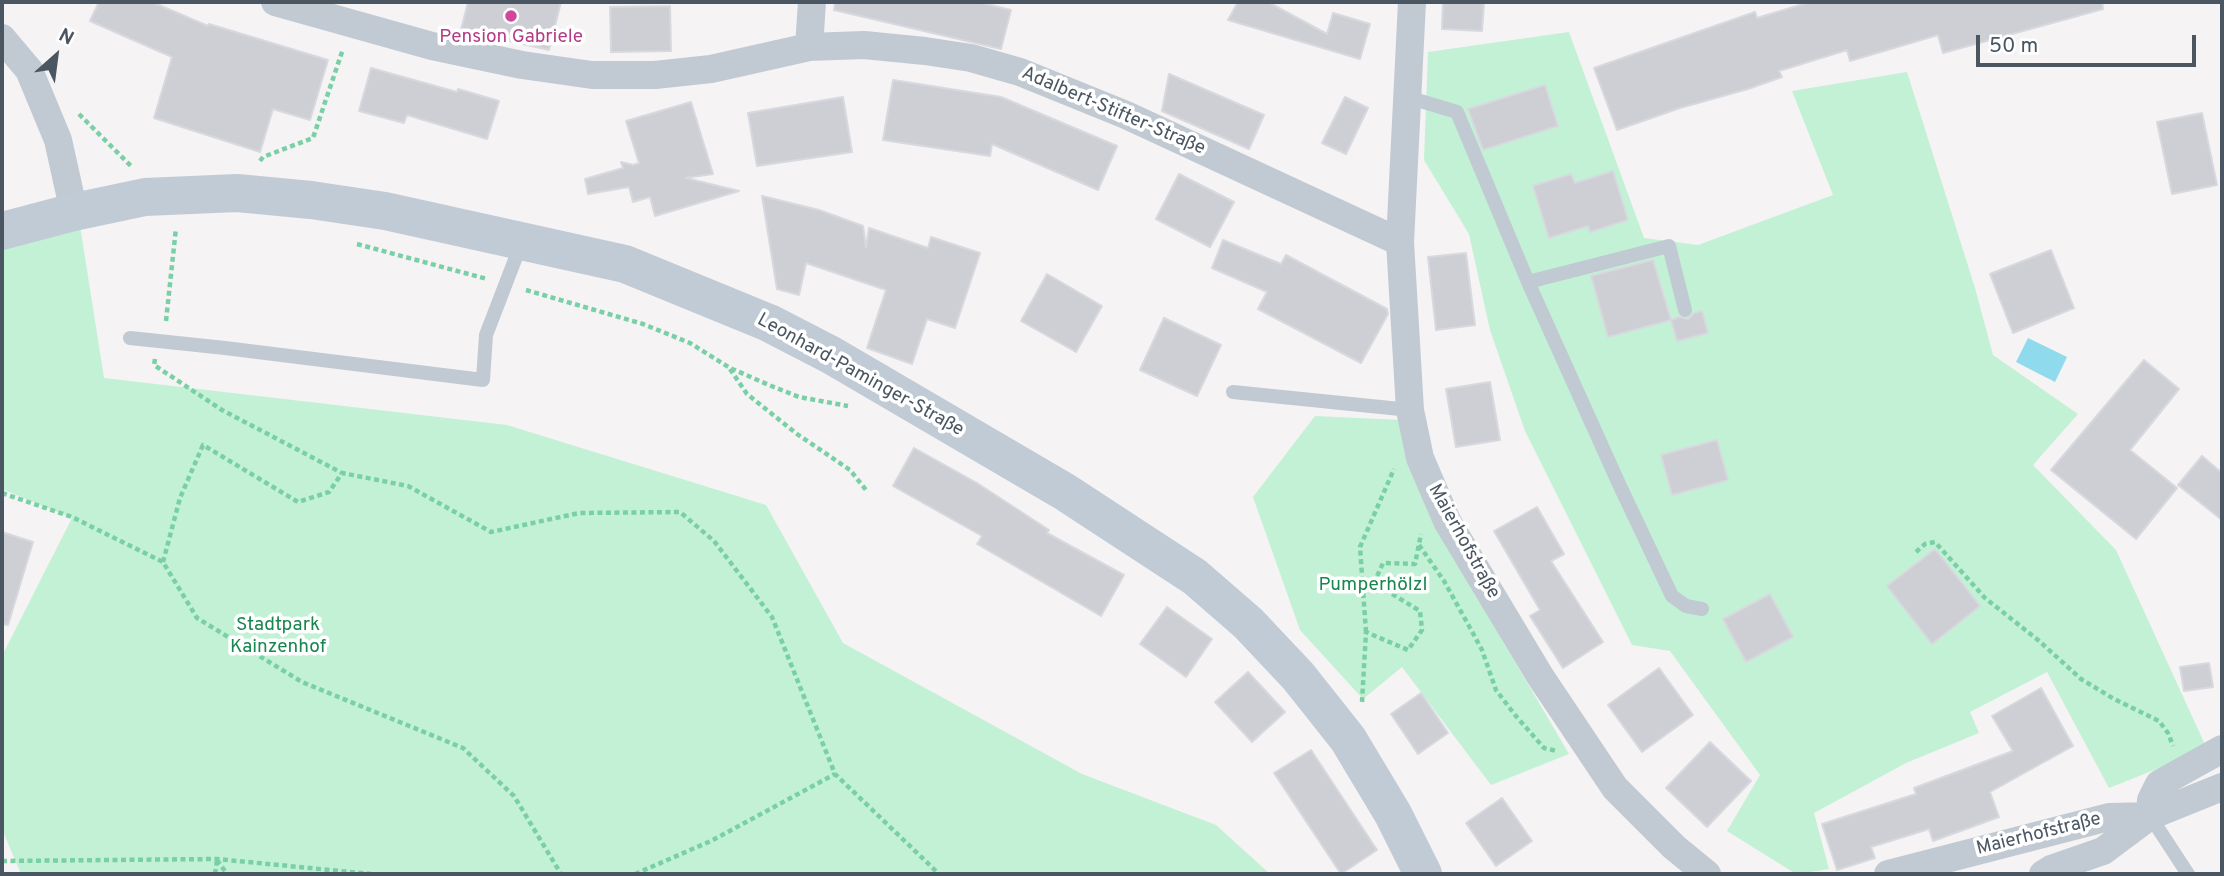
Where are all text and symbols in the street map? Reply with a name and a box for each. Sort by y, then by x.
marker: Pension Gabriele [503,8,519,24]
north arrow [21,21,91,91]
scale bar [1979,21,2200,65]
text: N [54,24,78,51]
place label: Pension Gabriele [439,27,583,49]
text: 50 m [1989,33,2038,60]
street label: Adalbert-Stifter-Straße [1018,63,1208,161]
street label: Leonhard-Paminger-Straße [753,310,967,442]
street label: Maierhofstraße [1422,481,1504,603]
park label: Pumperhölzl [1319,575,1427,597]
park label: Stadtpark Kainzenhof [230,615,326,659]
street label: Maierhofstraße [1974,809,2104,861]

